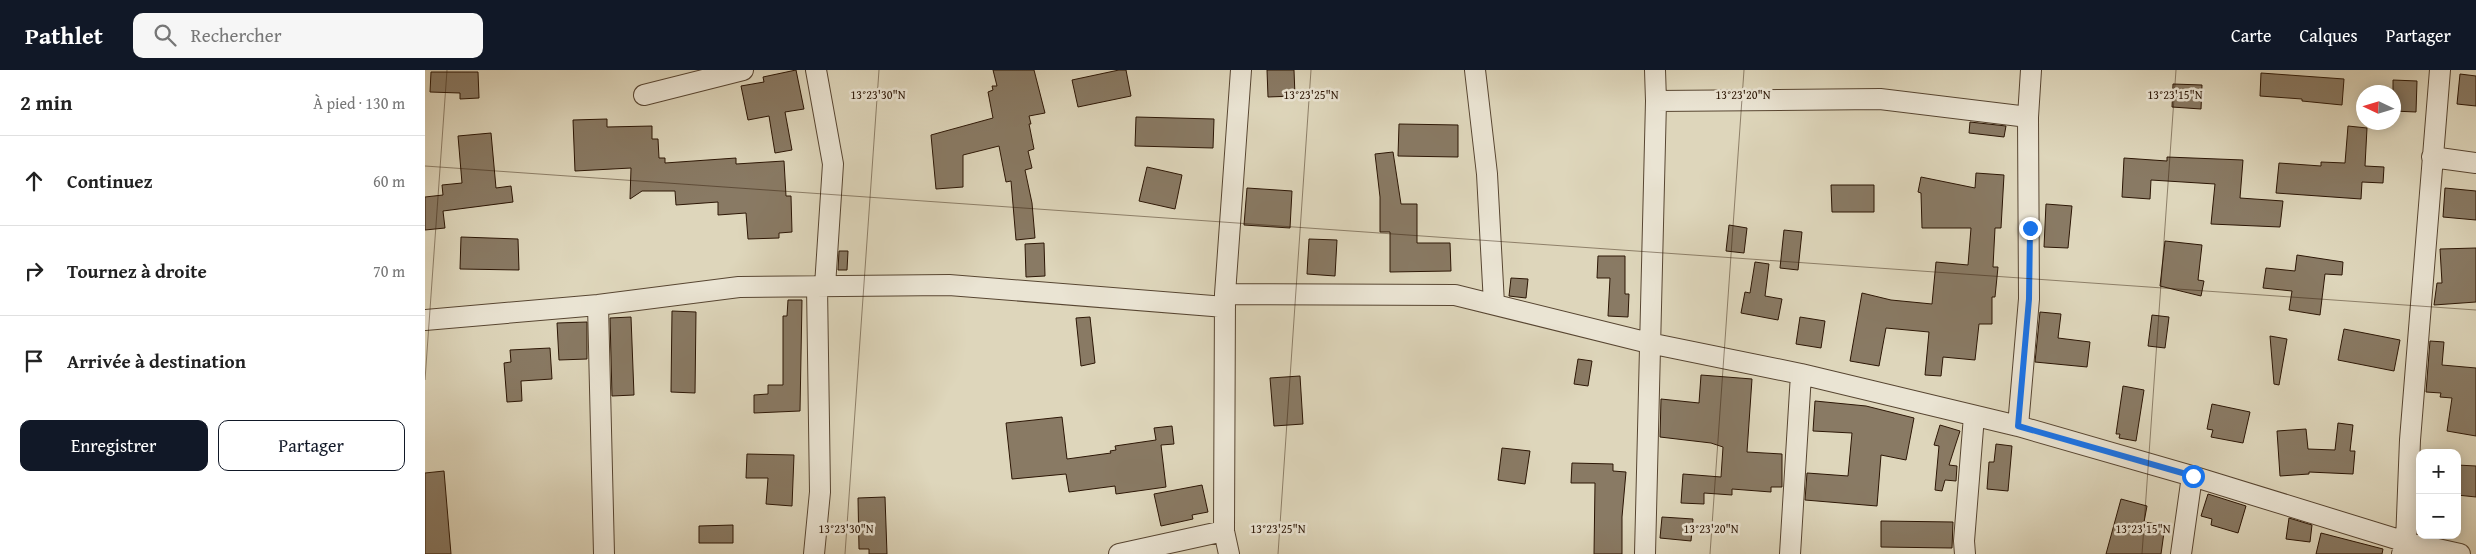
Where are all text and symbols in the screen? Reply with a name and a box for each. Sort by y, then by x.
search box [133,13,483,58]
text: Pathlet [25,18,103,53]
icon: search [151,21,179,49]
text: Rechercher [191,21,282,49]
text: Carte [2231,22,2272,49]
text: Calques [2300,22,2358,49]
text: Partager [2386,22,2451,49]
north arrow [2356,85,2401,130]
text: 13°23'30"N [850,86,906,103]
text: 13°23'25"N [1283,86,1339,103]
text: 13°23'20"N [1715,86,1771,103]
text: 13°23'15"N [2147,86,2203,103]
text: 2 min [20,87,72,118]
text: À pied · 130 m [313,91,405,115]
icon: ahead [20,167,48,195]
text: Continuez [67,167,153,195]
text: 60 m [373,169,405,193]
route end [2019,217,2042,240]
icon: right [20,257,48,285]
text: Tournez à droite [67,257,207,285]
text: 70 m [373,259,405,283]
icon: arrive [20,347,48,375]
text: Arrivée à destination [67,347,246,375]
button: Enregistrer [20,420,208,471]
button: Partager [218,420,405,471]
map controls [2416,449,2461,539]
button: + [2416,449,2461,494]
route start [2182,465,2205,488]
button: − [2416,494,2461,539]
text: 13°23'30"N [818,520,874,537]
text: 13°23'25"N [1250,520,1306,537]
text: 13°23'20"N [1683,520,1739,537]
text: 13°23'15"N [2115,520,2171,537]

